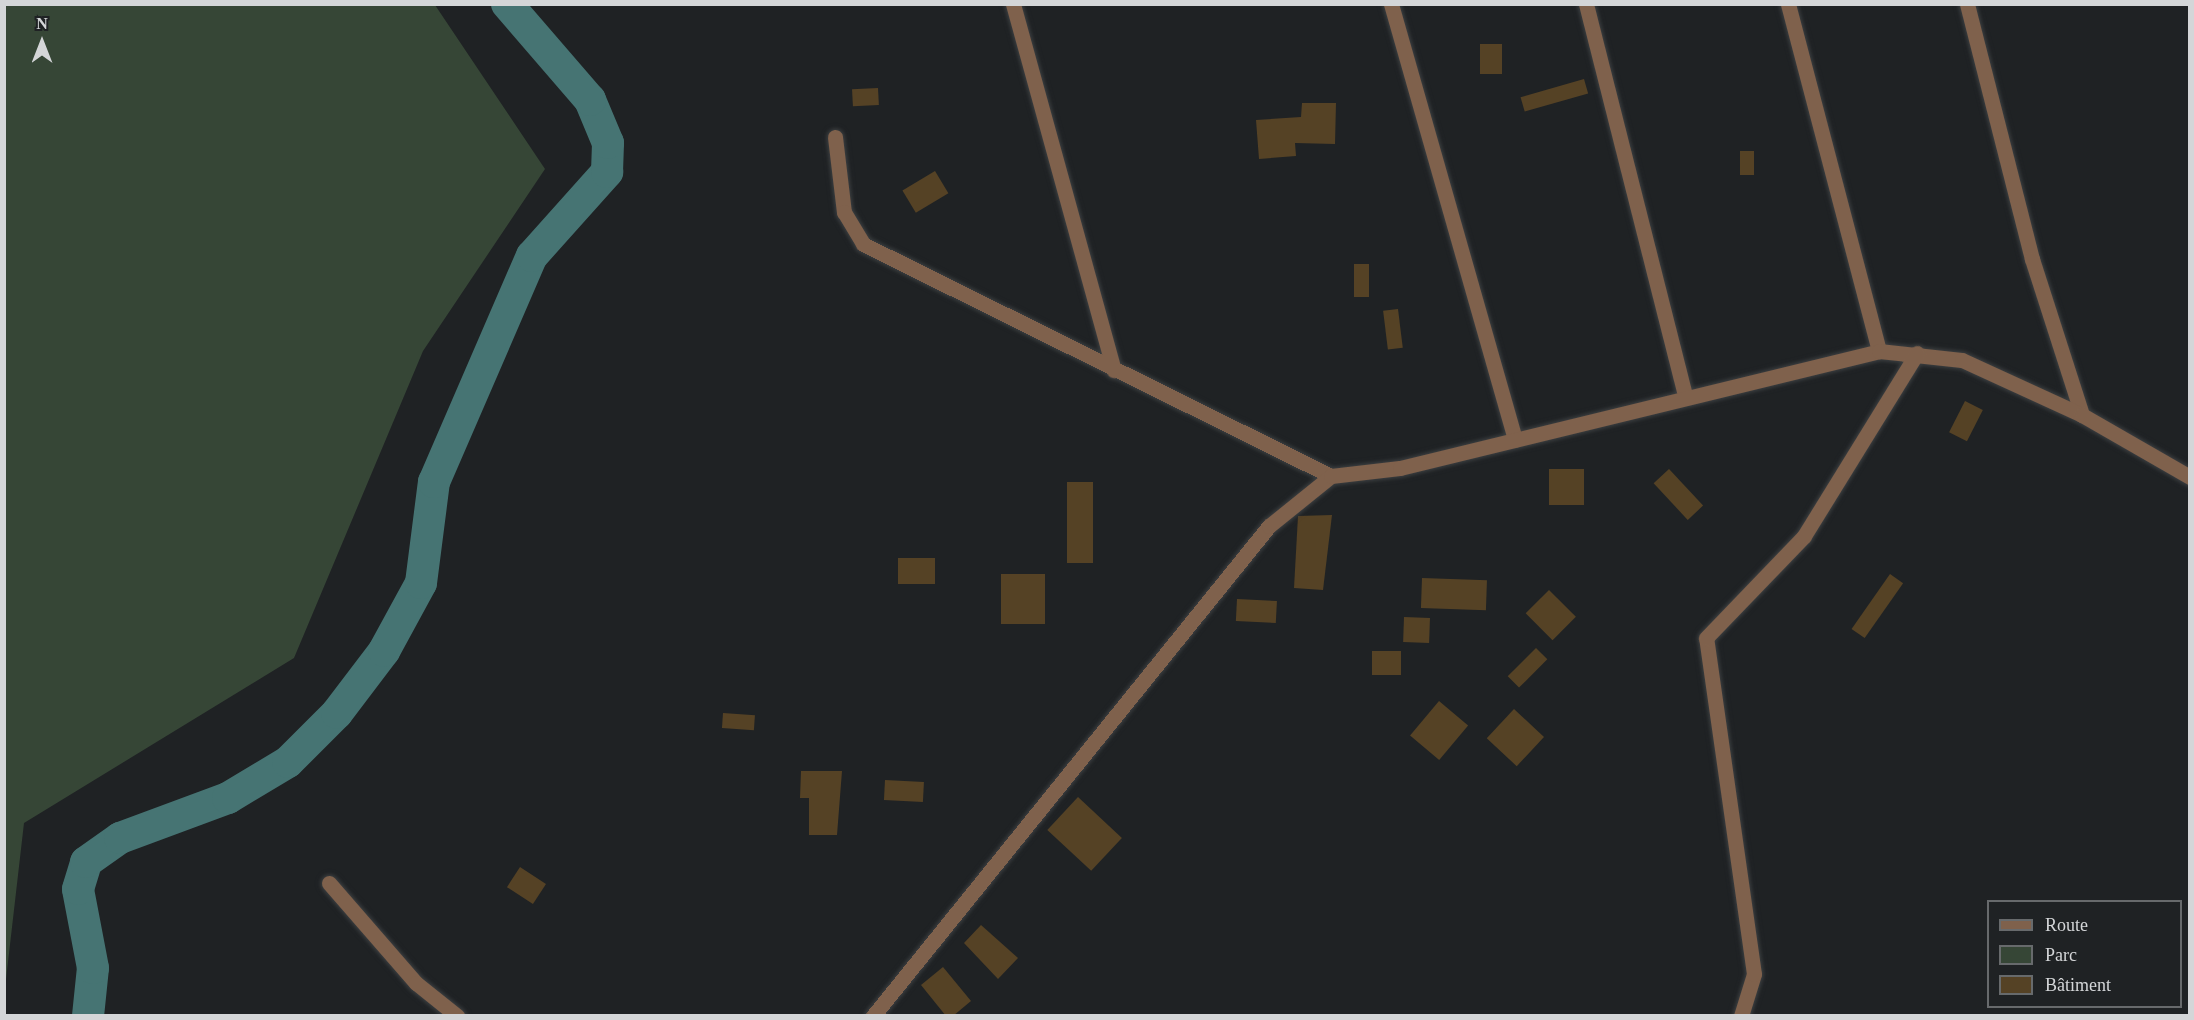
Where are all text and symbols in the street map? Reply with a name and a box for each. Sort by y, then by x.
north arrow [12,12,72,72]
text: N [36,15,48,32]
legend [1987,900,2182,1008]
text: Route [2045,915,2088,935]
text: Parc [2045,945,2077,965]
text: Bâtiment [2045,975,2111,995]

